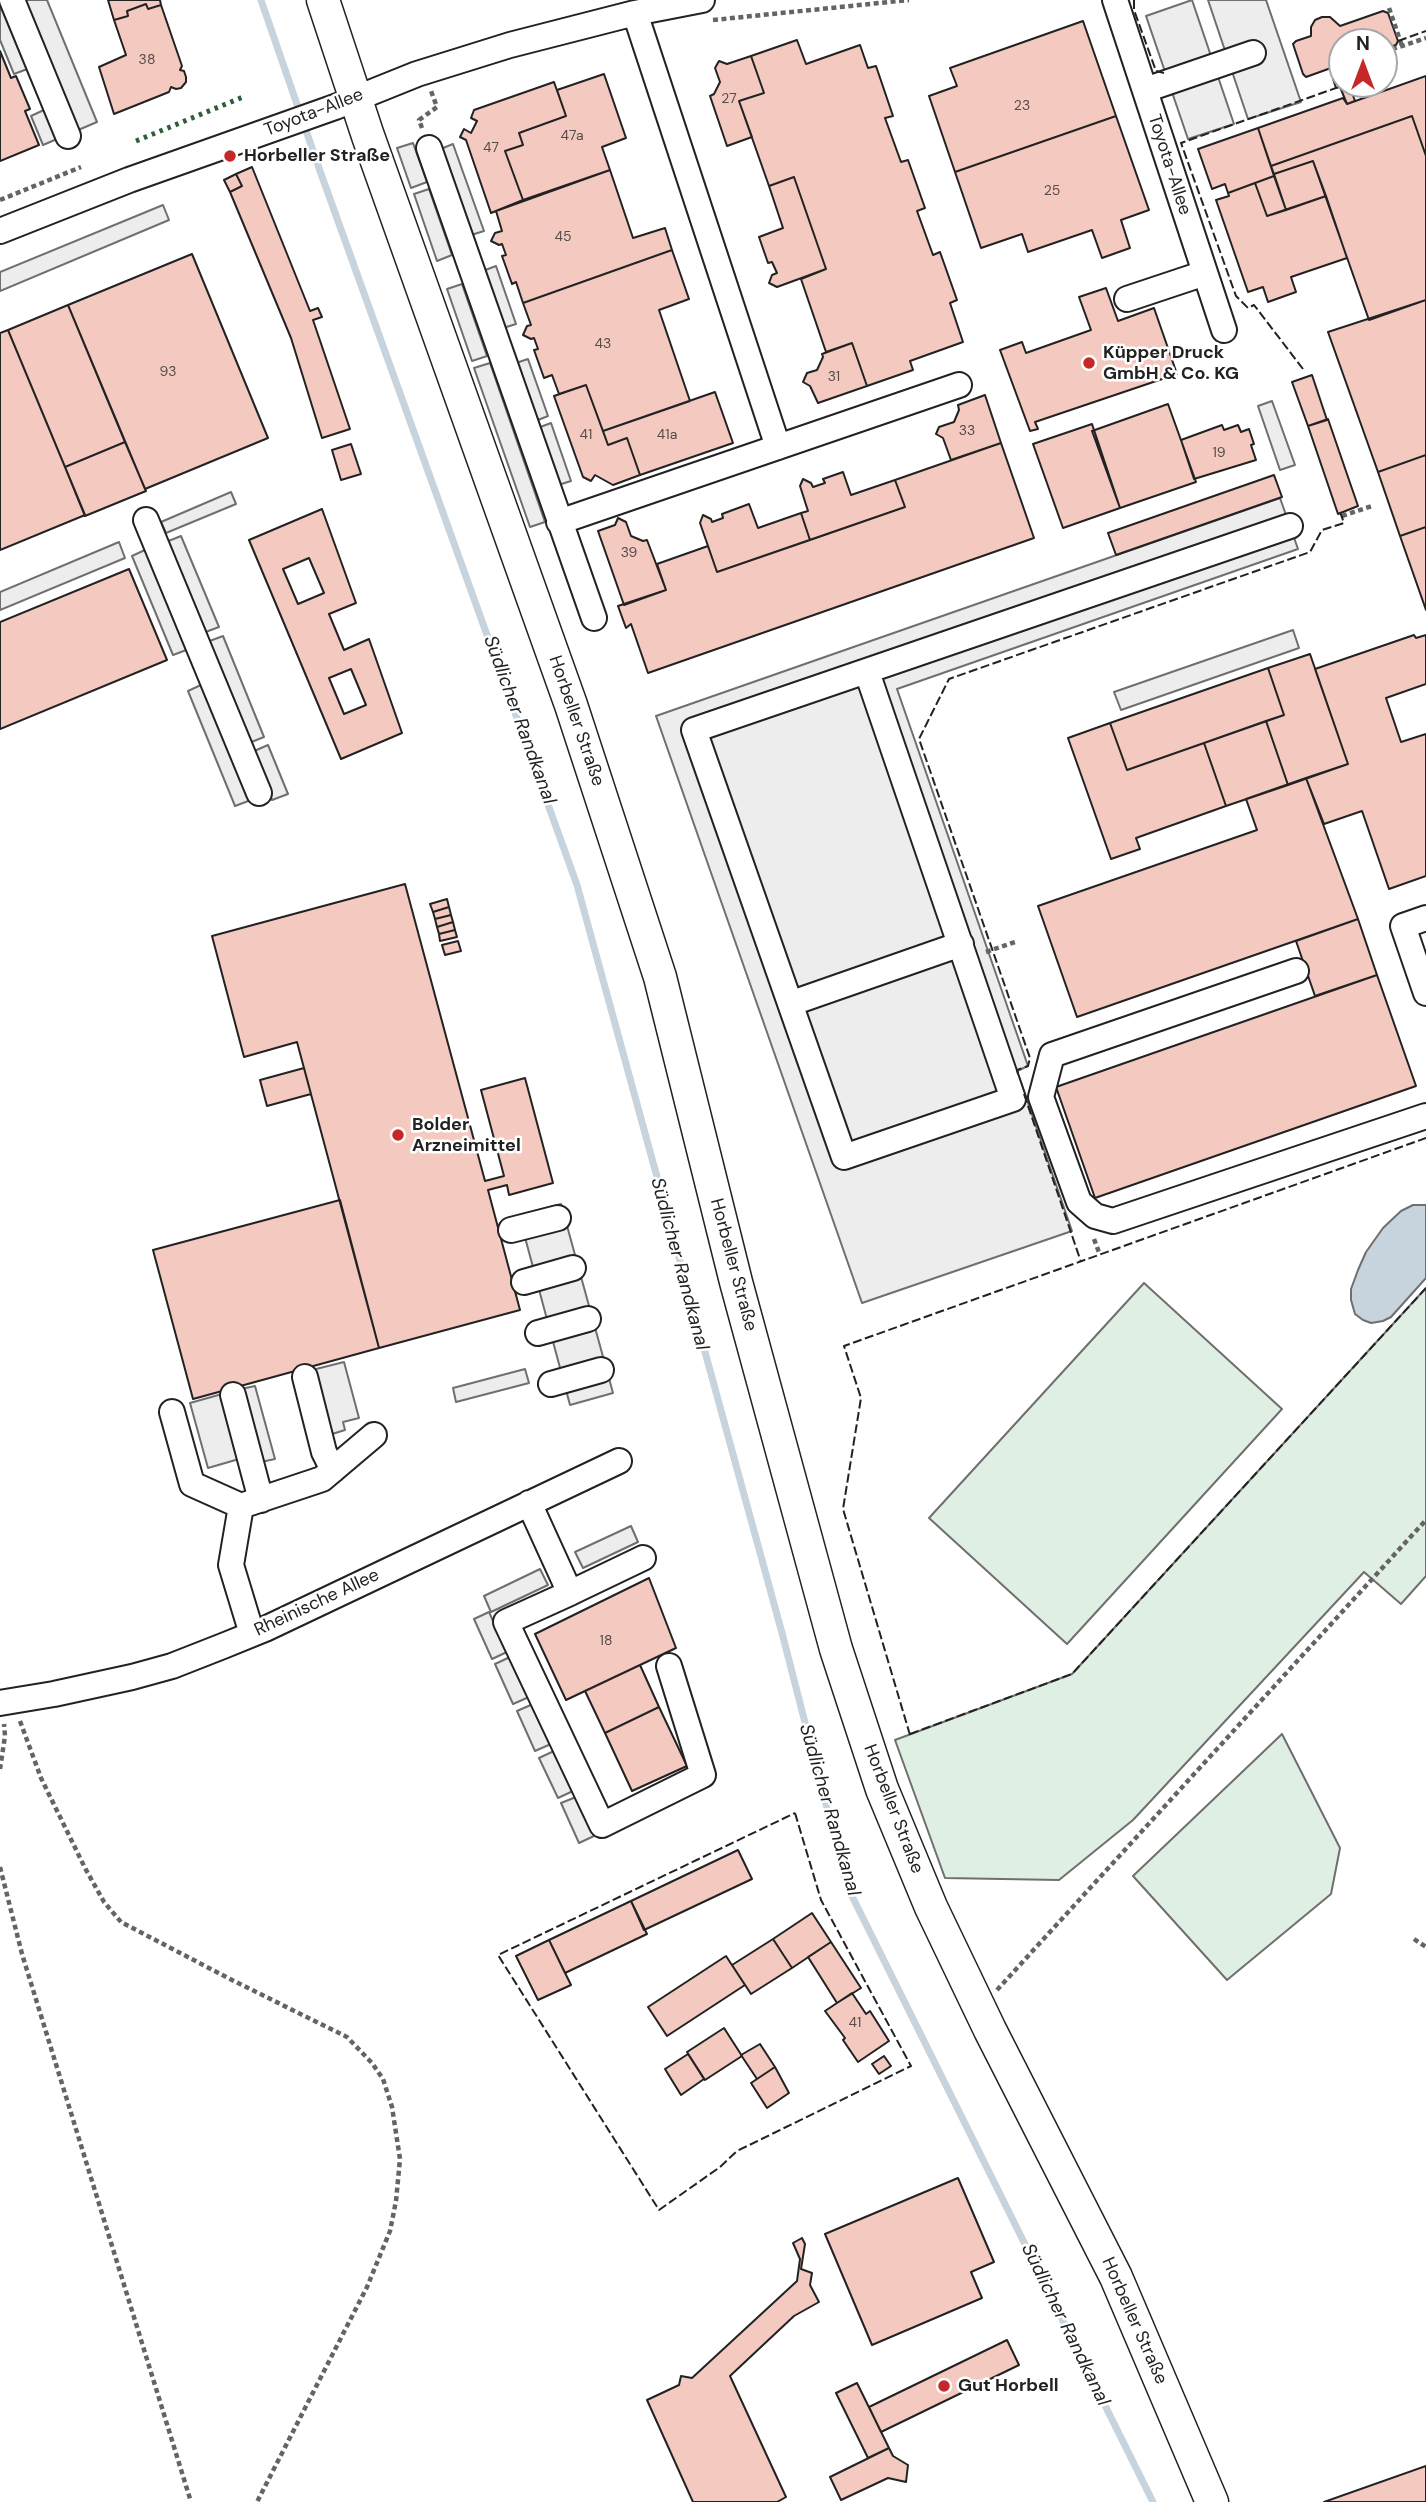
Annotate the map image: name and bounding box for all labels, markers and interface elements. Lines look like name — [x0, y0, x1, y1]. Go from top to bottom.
north arrow — [1328, 28, 1398, 98]
text: N — [1356, 31, 1370, 56]
house number: 38 — [139, 52, 155, 68]
street label: Toyota-Allee — [261, 84, 367, 142]
house number: 27 — [721, 91, 737, 107]
house number: 23 — [1014, 98, 1030, 114]
street label: Toyota-Allee — [1143, 112, 1195, 218]
house number: 47a — [560, 128, 584, 144]
house number: 47 — [483, 140, 499, 156]
place label: Horbeller Straße — [244, 145, 390, 167]
marker: Horbeller Straße — [222, 148, 238, 164]
house number: 25 — [1044, 183, 1060, 199]
house number: 45 — [554, 229, 572, 245]
house number: 43 — [595, 336, 611, 352]
place label: Küpper Druck GmbH & Co. KG — [1103, 342, 1239, 384]
marker: Küpper Druck GmbH & Co. KG — [1081, 355, 1097, 371]
house number: 93 — [160, 364, 176, 380]
house number: 31 — [828, 369, 840, 385]
house number: 33 — [959, 423, 975, 439]
house number: 41 — [580, 427, 592, 443]
house number: 41a — [657, 427, 677, 443]
house number: 19 — [1212, 445, 1226, 461]
house number: 39 — [621, 545, 637, 561]
water label: Südlicher Randkanal — [478, 633, 560, 807]
street label: Horbeller Straße — [544, 653, 608, 789]
place label: Bolder Arzneimittel — [412, 1114, 521, 1156]
marker: Bolder Arzneimittel — [390, 1127, 406, 1143]
water label: Südlicher Randkanal — [645, 1175, 713, 1353]
street label: Horbeller Straße — [705, 1196, 761, 1334]
street label: Rheinische Allee — [251, 1565, 383, 1641]
house number: 18 — [600, 1633, 612, 1649]
water label: Südlicher Randkanal — [794, 1721, 864, 1899]
street label: Horbeller Straße — [858, 1741, 928, 1877]
house number: 41 — [849, 2015, 861, 2031]
water label: Südlicher Randkanal — [1016, 2240, 1114, 2410]
street label: Horbeller Straße — [1096, 2254, 1172, 2388]
place label: Gut Horbell — [958, 2375, 1059, 2397]
marker: Gut Horbell — [936, 2378, 952, 2394]

